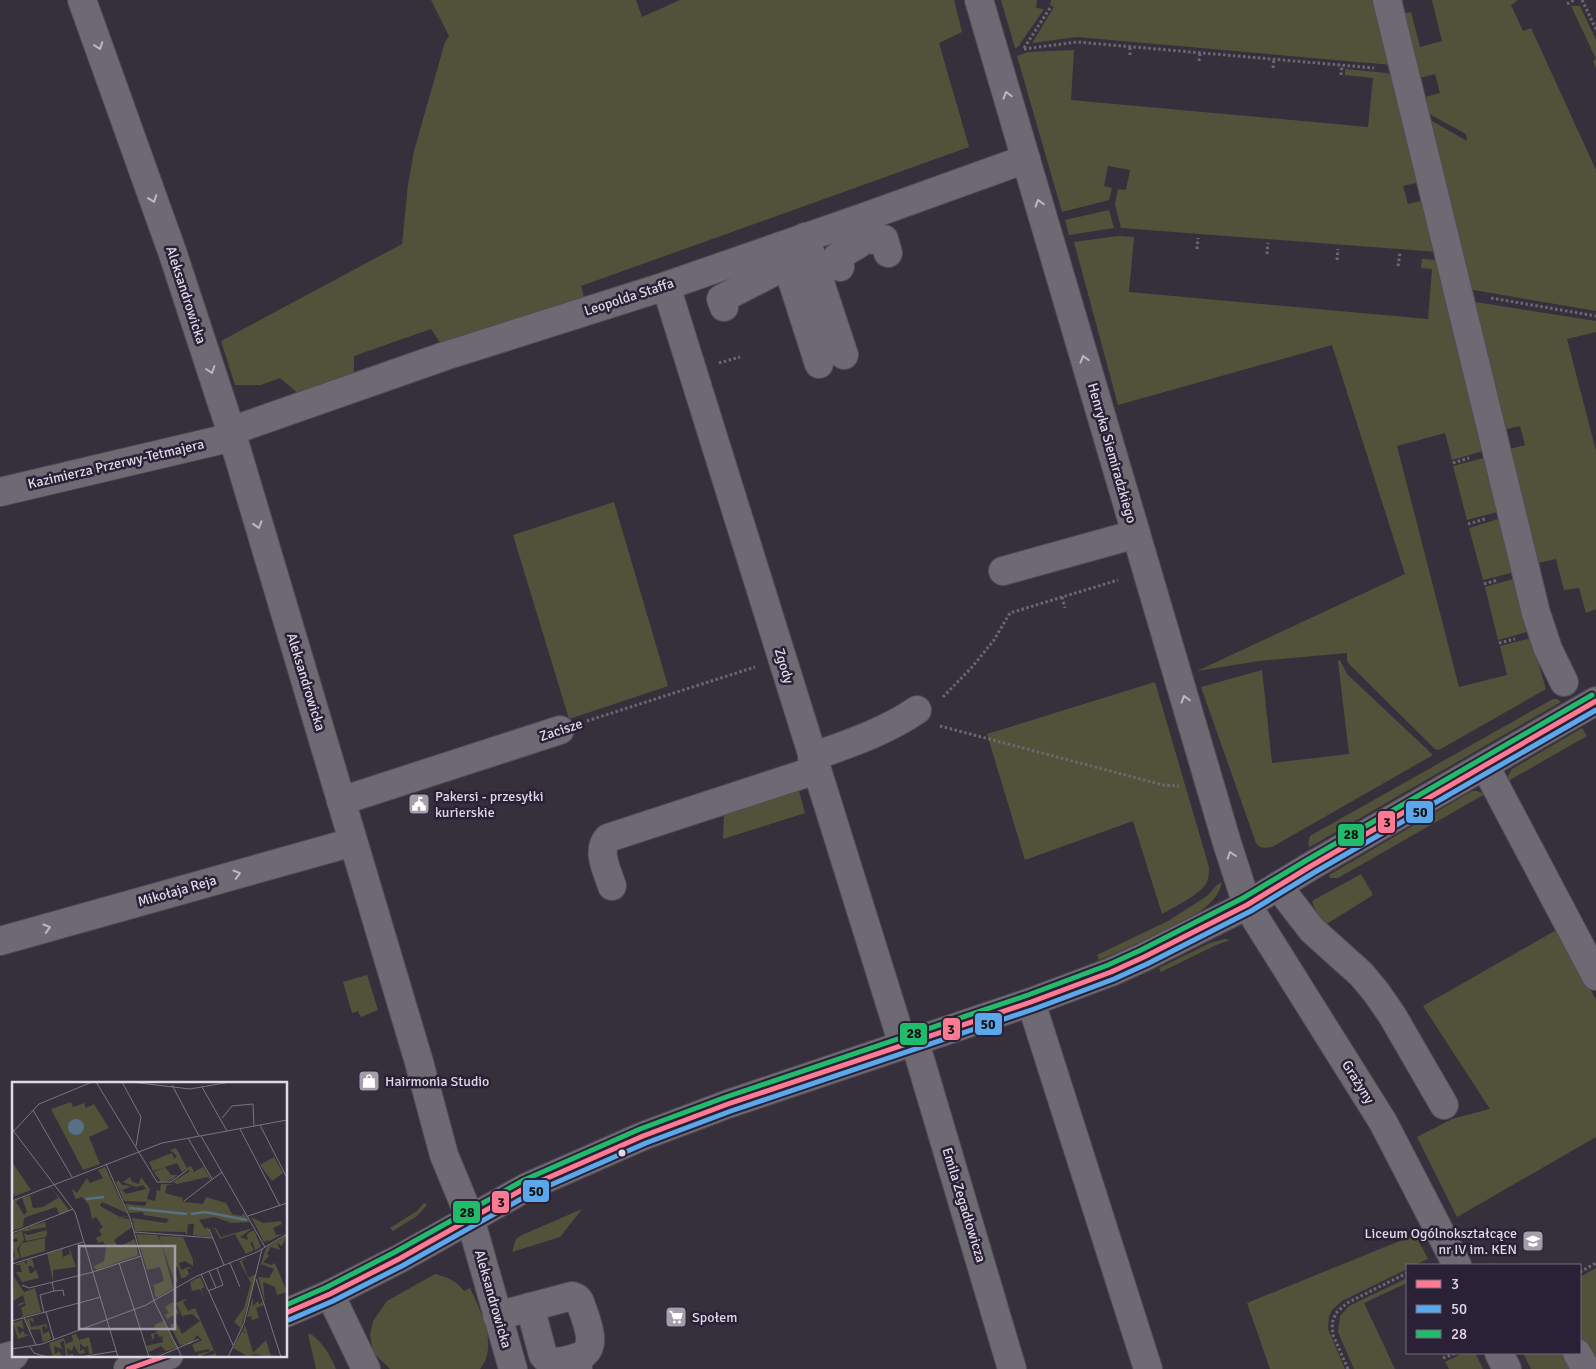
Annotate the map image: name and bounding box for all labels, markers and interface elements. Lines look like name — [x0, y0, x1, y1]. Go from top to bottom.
one-way arrow — [93, 41, 103, 50]
one-way arrow — [1002, 91, 1012, 99]
one-way arrow — [147, 194, 157, 203]
one-way arrow — [1034, 199, 1044, 207]
street label: Aleksandrowicka — [162, 244, 210, 346]
street label: Leopolda Staffa — [582, 274, 676, 320]
one-way arrow — [1080, 355, 1090, 363]
one-way arrow — [205, 365, 215, 373]
street label: Henryka Siemiradzkiego — [1084, 381, 1140, 525]
street label: Kazimierza Przerwy-Tetmajera — [26, 435, 206, 493]
one-way arrow — [253, 520, 263, 529]
street label: Aleksandrowicka — [283, 631, 329, 733]
street label: Zgody — [771, 646, 798, 686]
one-way arrow — [1180, 696, 1190, 704]
street label: Zacisze — [537, 715, 585, 745]
place label: Pakersi - przesyłki kurierskie — [435, 788, 543, 821]
public building icon: Pakersi - przesyłki kurierskie — [407, 792, 431, 816]
line badge: 50 — [1405, 800, 1434, 824]
text: 50 — [1412, 804, 1428, 821]
line badge: 3 — [1377, 810, 1396, 834]
text: 3 — [1383, 814, 1391, 831]
line badge: 28 — [1337, 823, 1365, 847]
text: 28 — [1343, 826, 1359, 843]
one-way arrow — [1227, 851, 1237, 860]
one-way arrow — [232, 870, 241, 880]
street label: Mikołaja Reja — [136, 872, 218, 910]
one-way arrow — [42, 924, 50, 934]
line badge: 50 — [974, 1012, 1003, 1036]
text: 50 — [980, 1016, 996, 1033]
line badge: 3 — [942, 1017, 961, 1041]
text: 3 — [947, 1021, 955, 1038]
line badge: 28 — [899, 1022, 928, 1046]
text: 28 — [906, 1025, 922, 1042]
street label: Grażyny — [1338, 1057, 1378, 1107]
shop icon: Hairmonia Studio — [357, 1069, 381, 1093]
place label: Hairmonia Studio — [385, 1073, 489, 1090]
inset map — [12, 1082, 288, 1356]
street label: Emila Zegadłowicza — [938, 1145, 990, 1265]
unlabelled marker — [617, 1148, 627, 1158]
line badge: 50 — [522, 1179, 550, 1203]
text: 50 — [528, 1183, 544, 1200]
line badge: 3 — [491, 1190, 510, 1214]
text: 3 — [497, 1194, 505, 1211]
line badge: 28 — [452, 1200, 481, 1224]
text: 28 — [459, 1204, 475, 1221]
place label: Liceum Ogólnokształcące nr IV im. KEN — [1365, 1225, 1517, 1258]
school or university icon: Liceum Ogólnokształcące nr IV im. KEN — [1521, 1229, 1545, 1253]
street label: Aleksandrowicka — [471, 1248, 515, 1350]
legend — [1406, 1264, 1581, 1354]
text: 3 — [1451, 1275, 1459, 1293]
text: 50 — [1451, 1300, 1467, 1318]
supermarket icon: Społem — [664, 1305, 688, 1329]
place label: Społem — [692, 1309, 737, 1326]
text: 28 — [1451, 1325, 1467, 1343]

